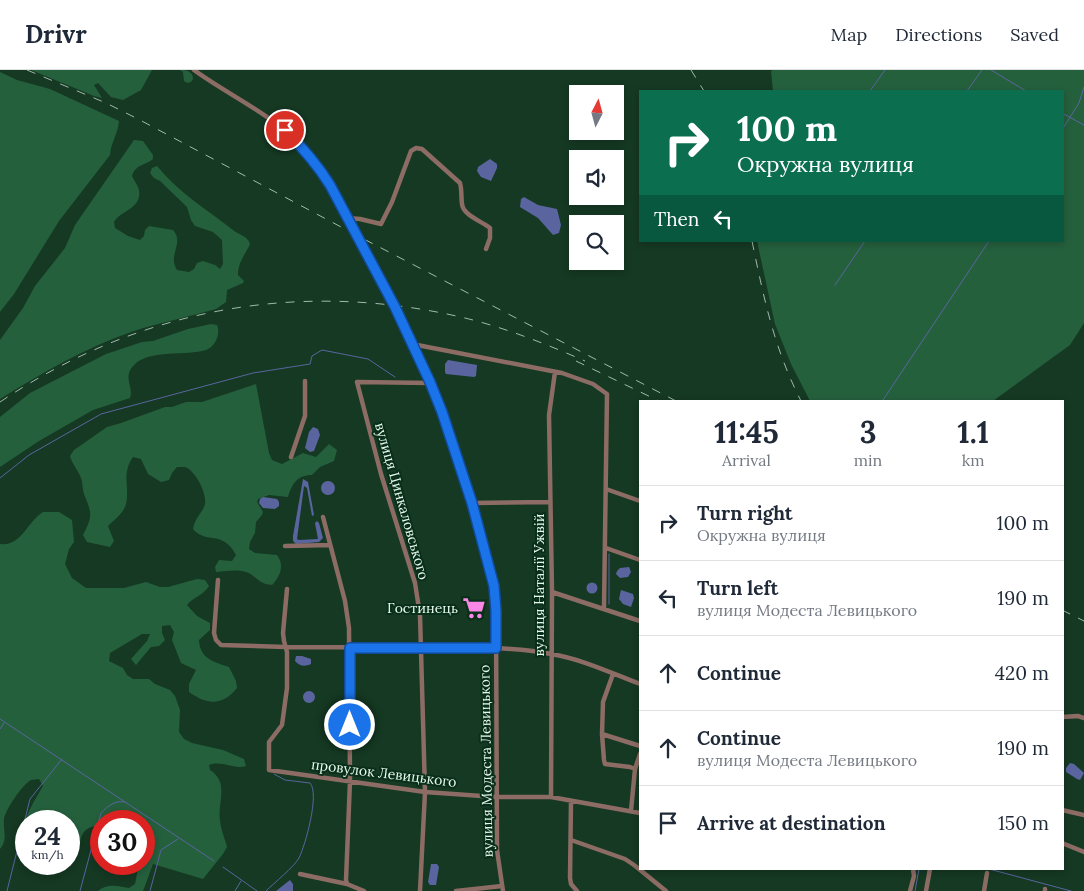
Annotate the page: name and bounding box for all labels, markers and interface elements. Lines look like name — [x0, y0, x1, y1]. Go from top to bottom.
text: Drivr — [25, 19, 87, 50]
text: Map — [831, 23, 867, 46]
text: Directions — [895, 23, 982, 46]
text: Saved — [1010, 23, 1059, 46]
north arrow — [569, 85, 624, 140]
map controls — [569, 85, 624, 270]
text: 100 m — [737, 106, 837, 151]
pin — [264, 109, 306, 151]
icon: right — [654, 110, 719, 175]
icon: arrive — [271, 116, 299, 144]
button: sound — [569, 150, 624, 205]
text: Окружна вулиця — [737, 150, 914, 178]
icon: left — [709, 205, 737, 233]
text: Then — [654, 207, 699, 231]
button: search — [569, 215, 624, 270]
text: 11:45 — [714, 413, 779, 451]
text: 3 — [860, 413, 876, 451]
text: 1.1 — [957, 413, 989, 451]
street label: вулиця Цинкаловського — [371, 420, 433, 582]
text: Arrival — [722, 450, 771, 470]
text: min — [854, 450, 882, 470]
text: km — [962, 450, 985, 470]
text: Turn right — [697, 501, 793, 525]
icon: right — [654, 509, 682, 537]
text: 100 m — [997, 511, 1049, 535]
street label: вулиця Наталії Ужвій — [530, 513, 548, 657]
text: Окружна вулиця — [697, 525, 826, 545]
text: Turn left — [697, 576, 778, 600]
icon: left — [654, 584, 682, 612]
text: 190 m — [997, 586, 1049, 610]
supermarket icon: Гостинець — [461, 595, 487, 621]
place label: Гостинець — [387, 599, 458, 617]
text: вулиця Модеста Левицького — [697, 600, 917, 620]
icon: ahead — [654, 659, 682, 687]
text: Continue — [697, 661, 781, 685]
text: 420 m — [995, 661, 1049, 685]
street label: вулиця Модеста Левицького — [475, 665, 497, 857]
position arrow — [323, 698, 375, 750]
text: Continue — [697, 726, 781, 750]
icon: ahead — [654, 734, 682, 762]
text: 190 m — [997, 736, 1049, 760]
text: вулиця Модеста Левицького — [697, 750, 917, 770]
street label: провулок Левицького — [310, 755, 458, 791]
icon: arrive — [654, 809, 682, 837]
speed limit sign: 30 — [90, 810, 155, 875]
text: Arrive at destination — [697, 811, 886, 835]
text: 150 m — [998, 811, 1049, 835]
text: 24 — [34, 820, 61, 852]
text: km/h — [31, 847, 64, 862]

